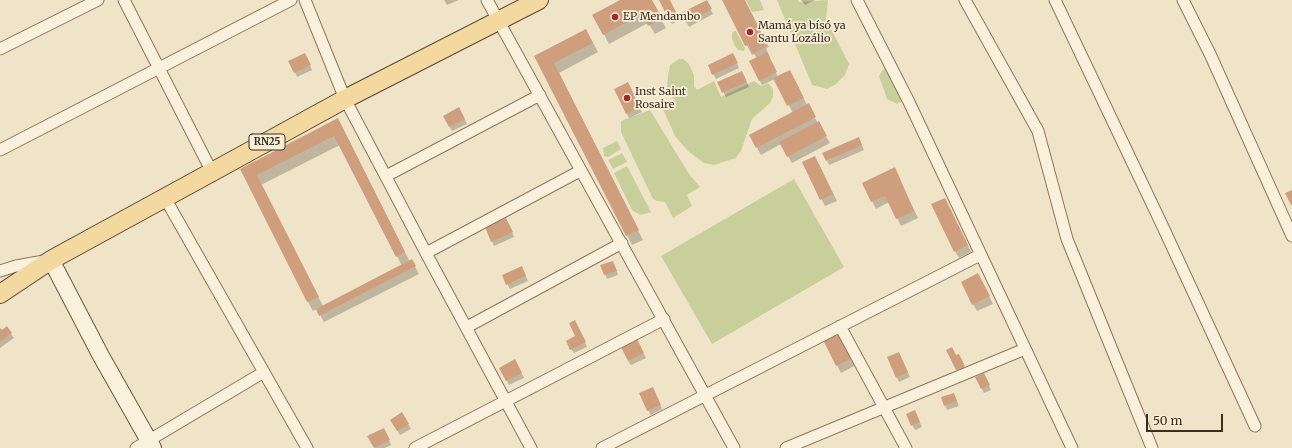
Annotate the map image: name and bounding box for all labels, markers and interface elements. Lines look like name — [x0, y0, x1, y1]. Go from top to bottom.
place label: EP Mendambo — [623, 10, 700, 24]
marker: EP Mendambo — [610, 12, 620, 22]
place label: Mamá ya bísó ya Santu Lozálio — [758, 19, 846, 45]
marker: Mamá ya bísó ya Santu Lozálio — [745, 27, 755, 37]
place label: Inst Saint Rosaire — [635, 85, 686, 111]
marker: Inst Saint Rosaire — [622, 93, 632, 103]
road number: RN25 — [249, 134, 285, 150]
scale bar — [1148, 406, 1225, 432]
text: 50 m — [1153, 413, 1182, 428]

